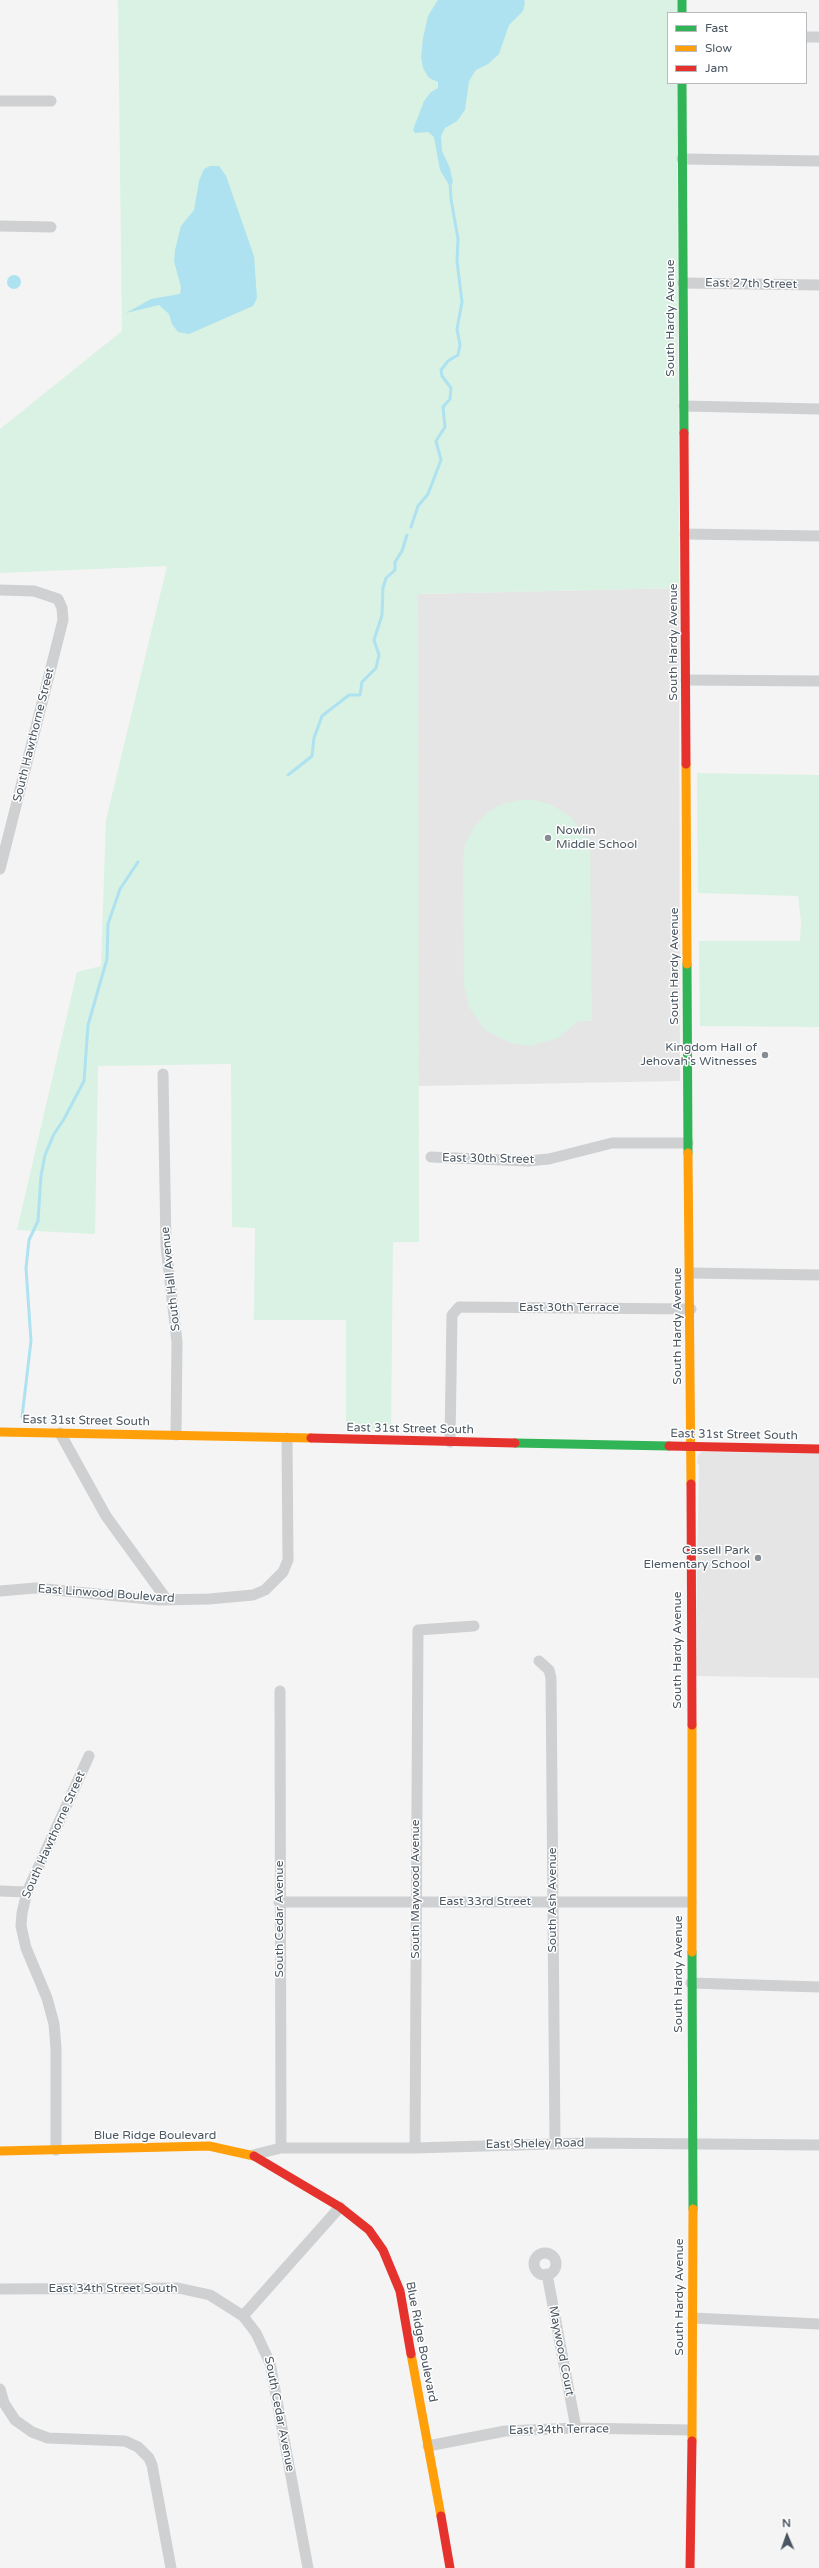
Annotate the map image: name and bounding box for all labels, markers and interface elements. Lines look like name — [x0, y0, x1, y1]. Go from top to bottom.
legend — [667, 12, 807, 84]
text: Fast — [705, 21, 728, 35]
text: Slow — [705, 41, 732, 55]
text: Jam — [705, 61, 728, 75]
street label: South Hardy Avenue — [664, 259, 678, 377]
street label: East 27th Street — [705, 276, 797, 292]
street label: South Hardy Avenue — [667, 583, 681, 701]
street label: South Hawthorne Street — [10, 666, 58, 804]
place label: Nowlin Middle School — [556, 824, 637, 852]
marker: Nowlin Middle School — [543, 833, 553, 843]
street label: South Hardy Avenue — [668, 907, 682, 1025]
place label: Kingdom Hall of Jehovah's Witnesses — [640, 1041, 757, 1069]
marker: Kingdom Hall of Jehovah's Witnesses — [760, 1050, 770, 1060]
street label: East 30th Street — [442, 1151, 534, 1167]
street label: South Hall Avenue — [158, 1226, 184, 1332]
street label: South Hardy Avenue — [671, 1267, 685, 1385]
street label: East 30th Terrace — [519, 1301, 619, 1315]
street label: East 31st Street South — [22, 1413, 150, 1429]
street label: East 31st Street South — [346, 1421, 474, 1437]
street label: East 31st Street South — [670, 1427, 798, 1443]
place label: Cassell Park Elementary School — [643, 1544, 750, 1572]
marker: Cassell Park Elementary School — [753, 1553, 763, 1563]
street label: East Linwood Boulevard — [37, 1582, 175, 1606]
street label: South Hardy Avenue — [671, 1591, 685, 1709]
street label: South Hawthorne Street — [19, 1769, 89, 1901]
street label: South Maywood Avenue — [409, 1819, 423, 1959]
street label: South Ash Avenue — [546, 1847, 560, 1953]
street label: South Cedar Avenue — [273, 1861, 287, 1977]
street label: East 33rd Street — [439, 1895, 531, 1909]
street label: South Hardy Avenue — [672, 1915, 686, 2033]
street label: Blue Ridge Boulevard — [94, 2129, 216, 2143]
street label: East Sheley Road — [486, 2136, 584, 2152]
street label: South Hardy Avenue — [673, 2238, 687, 2356]
street label: Blue Ridge Boulevard — [402, 2280, 440, 2404]
street label: East 34th Street South — [48, 2282, 178, 2296]
street label: Maywood Court — [545, 2305, 577, 2397]
street label: South Cedar Avenue — [261, 2355, 297, 2473]
street label: East 34th Terrace — [509, 2422, 609, 2438]
north arrow — [767, 2516, 807, 2556]
text: N — [782, 2517, 791, 2530]

